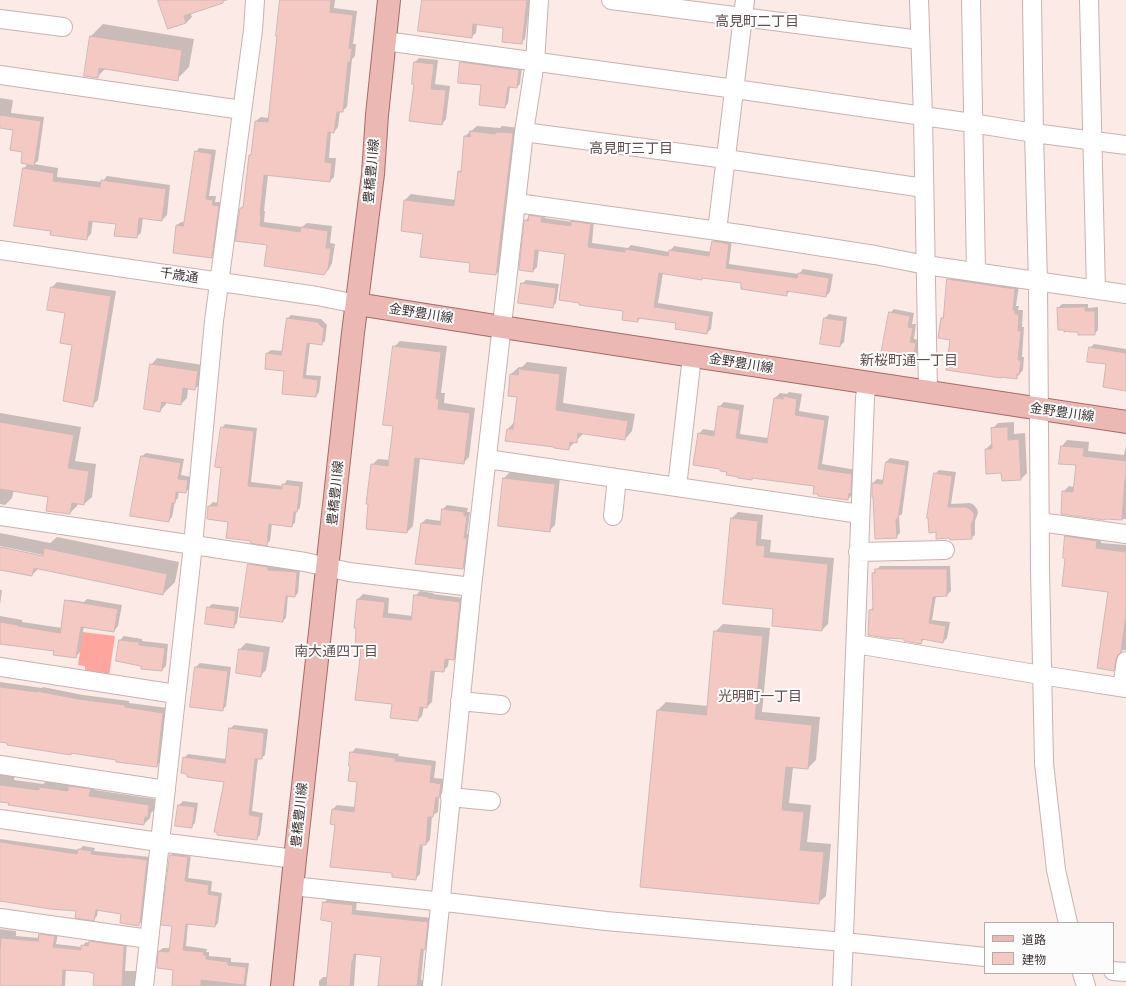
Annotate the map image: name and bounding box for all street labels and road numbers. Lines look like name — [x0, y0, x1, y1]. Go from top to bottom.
street label: 豊橋豊川線 — [361, 138, 383, 204]
street label: 千歳通 — [159, 265, 199, 287]
street label: 金野豊川線 — [388, 301, 454, 327]
street label: 金野豊川線 — [708, 351, 774, 377]
street label: 金野豊川線 — [1029, 401, 1095, 425]
street label: 豊橋豊川線 — [325, 460, 347, 526]
street label: 豊橋豊川線 — [289, 782, 311, 848]

